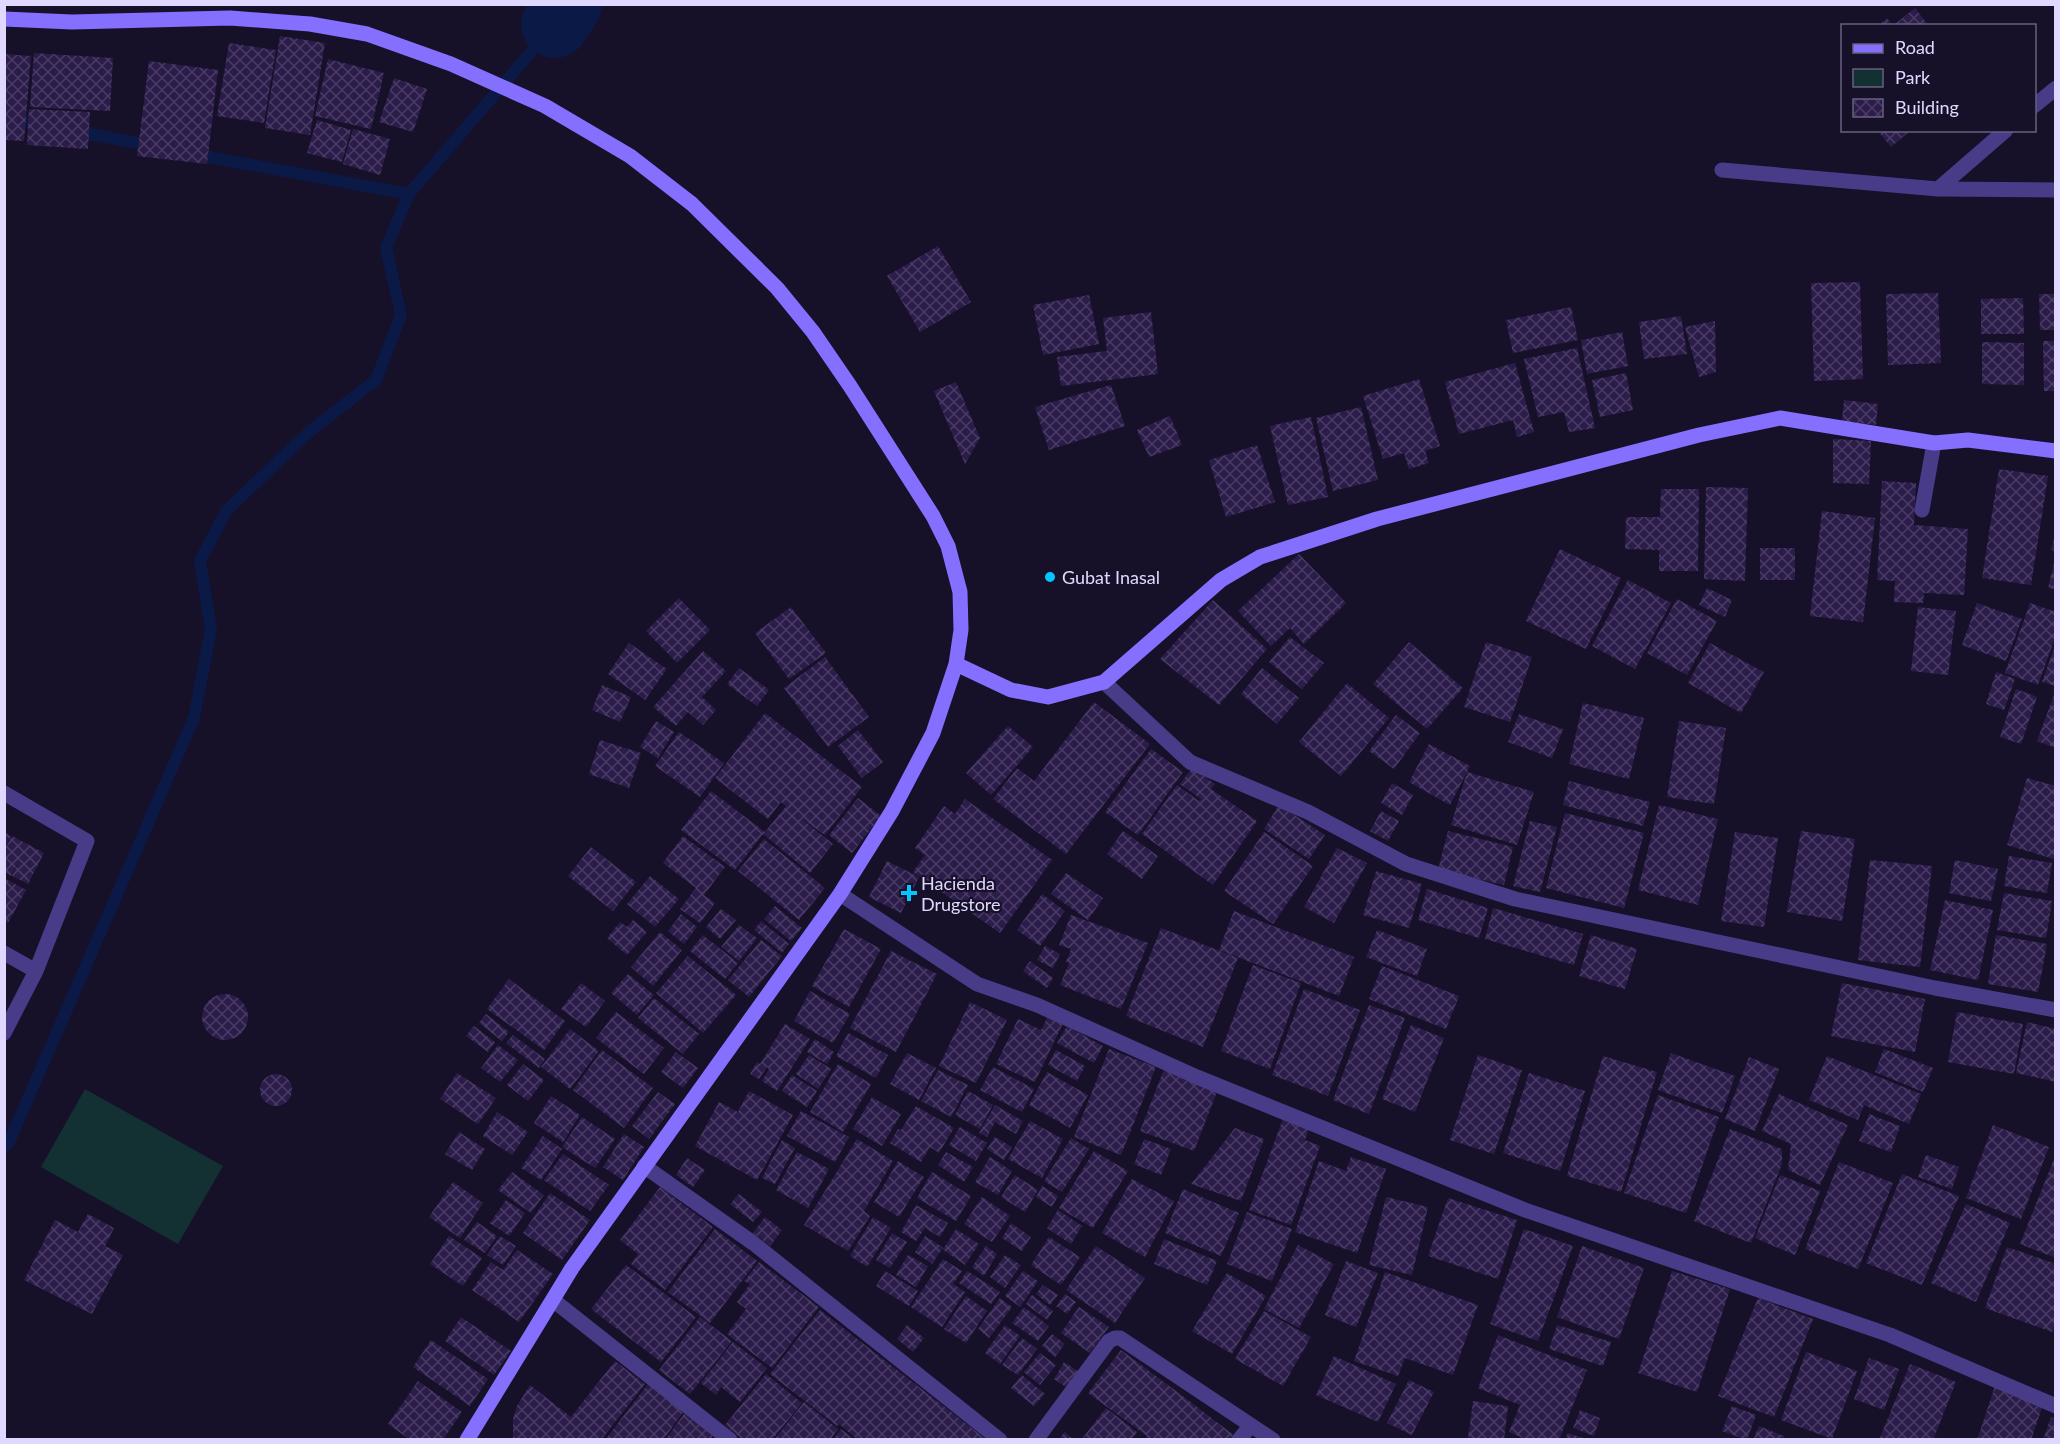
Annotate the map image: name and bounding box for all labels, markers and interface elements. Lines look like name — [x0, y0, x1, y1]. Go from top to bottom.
legend — [1841, 24, 2036, 132]
text: Road — [1895, 36, 1935, 58]
text: Park — [1895, 66, 1931, 88]
text: Building — [1895, 96, 1959, 118]
place label: Gubat Inasal — [1062, 566, 1160, 588]
marker: Gubat Inasal — [1043, 570, 1057, 584]
place label: Hacienda Drugstore — [921, 872, 1001, 915]
marker: Hacienda Drugstore — [902, 886, 916, 900]

